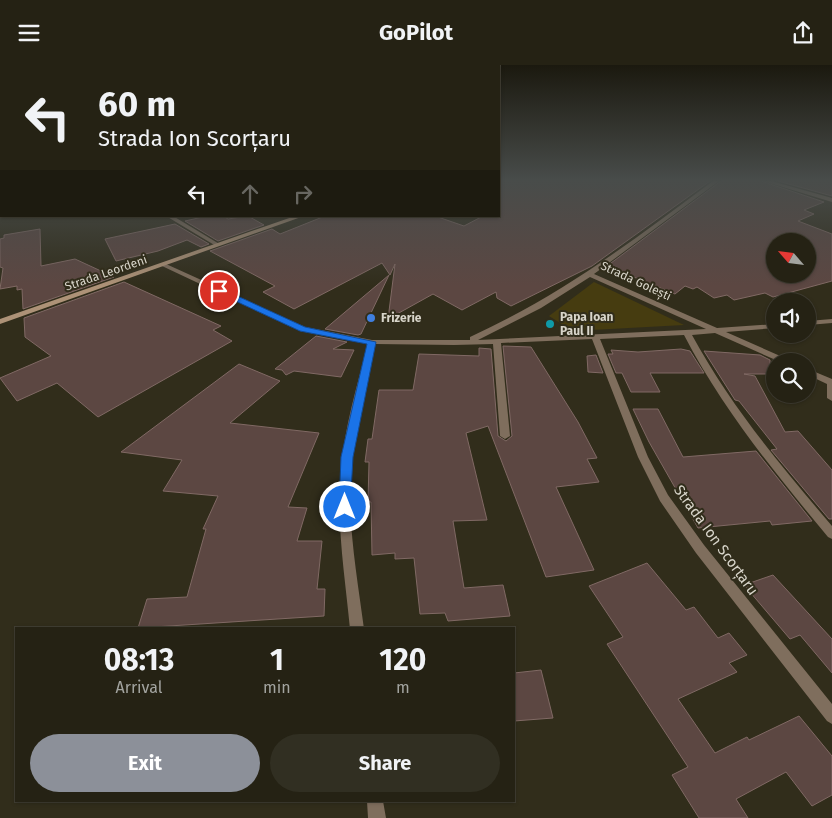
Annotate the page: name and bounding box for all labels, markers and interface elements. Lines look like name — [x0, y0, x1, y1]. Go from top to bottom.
icon: menu — [15, 19, 43, 47]
text: GoPilot — [379, 19, 453, 46]
icon: share — [789, 19, 817, 47]
text: 60 m — [98, 83, 176, 125]
icon: left — [15, 85, 80, 150]
text: Strada Ion Scorțaru — [98, 125, 291, 152]
icon: left — [183, 180, 211, 208]
icon: ahead — [236, 180, 264, 208]
icon: right — [289, 180, 317, 208]
north arrow — [766, 233, 816, 283]
map controls — [766, 233, 816, 403]
street label: Strada Leordeni — [63, 252, 149, 294]
street label: Strada Golești — [598, 259, 674, 304]
pin — [198, 270, 240, 312]
icon: arrive — [205, 277, 233, 305]
button: sound — [766, 293, 816, 343]
place label: Papa Ioan Paul II — [560, 310, 614, 338]
place label: Frizerie — [381, 311, 422, 325]
marker: Frizerie — [365, 312, 377, 324]
marker: Papa Ioan Paul II — [544, 318, 556, 330]
button: search — [766, 353, 816, 403]
position arrow — [318, 480, 370, 532]
street label: Strada Ion Scorțaru — [669, 481, 762, 599]
text: 08:13 — [104, 642, 174, 678]
text: 1 — [270, 642, 284, 678]
text: 120 — [379, 642, 426, 678]
text: Arrival — [116, 678, 162, 697]
text: min — [263, 678, 291, 697]
text: m — [396, 678, 410, 697]
button: Exit — [30, 734, 260, 792]
button: Share — [270, 734, 500, 792]

